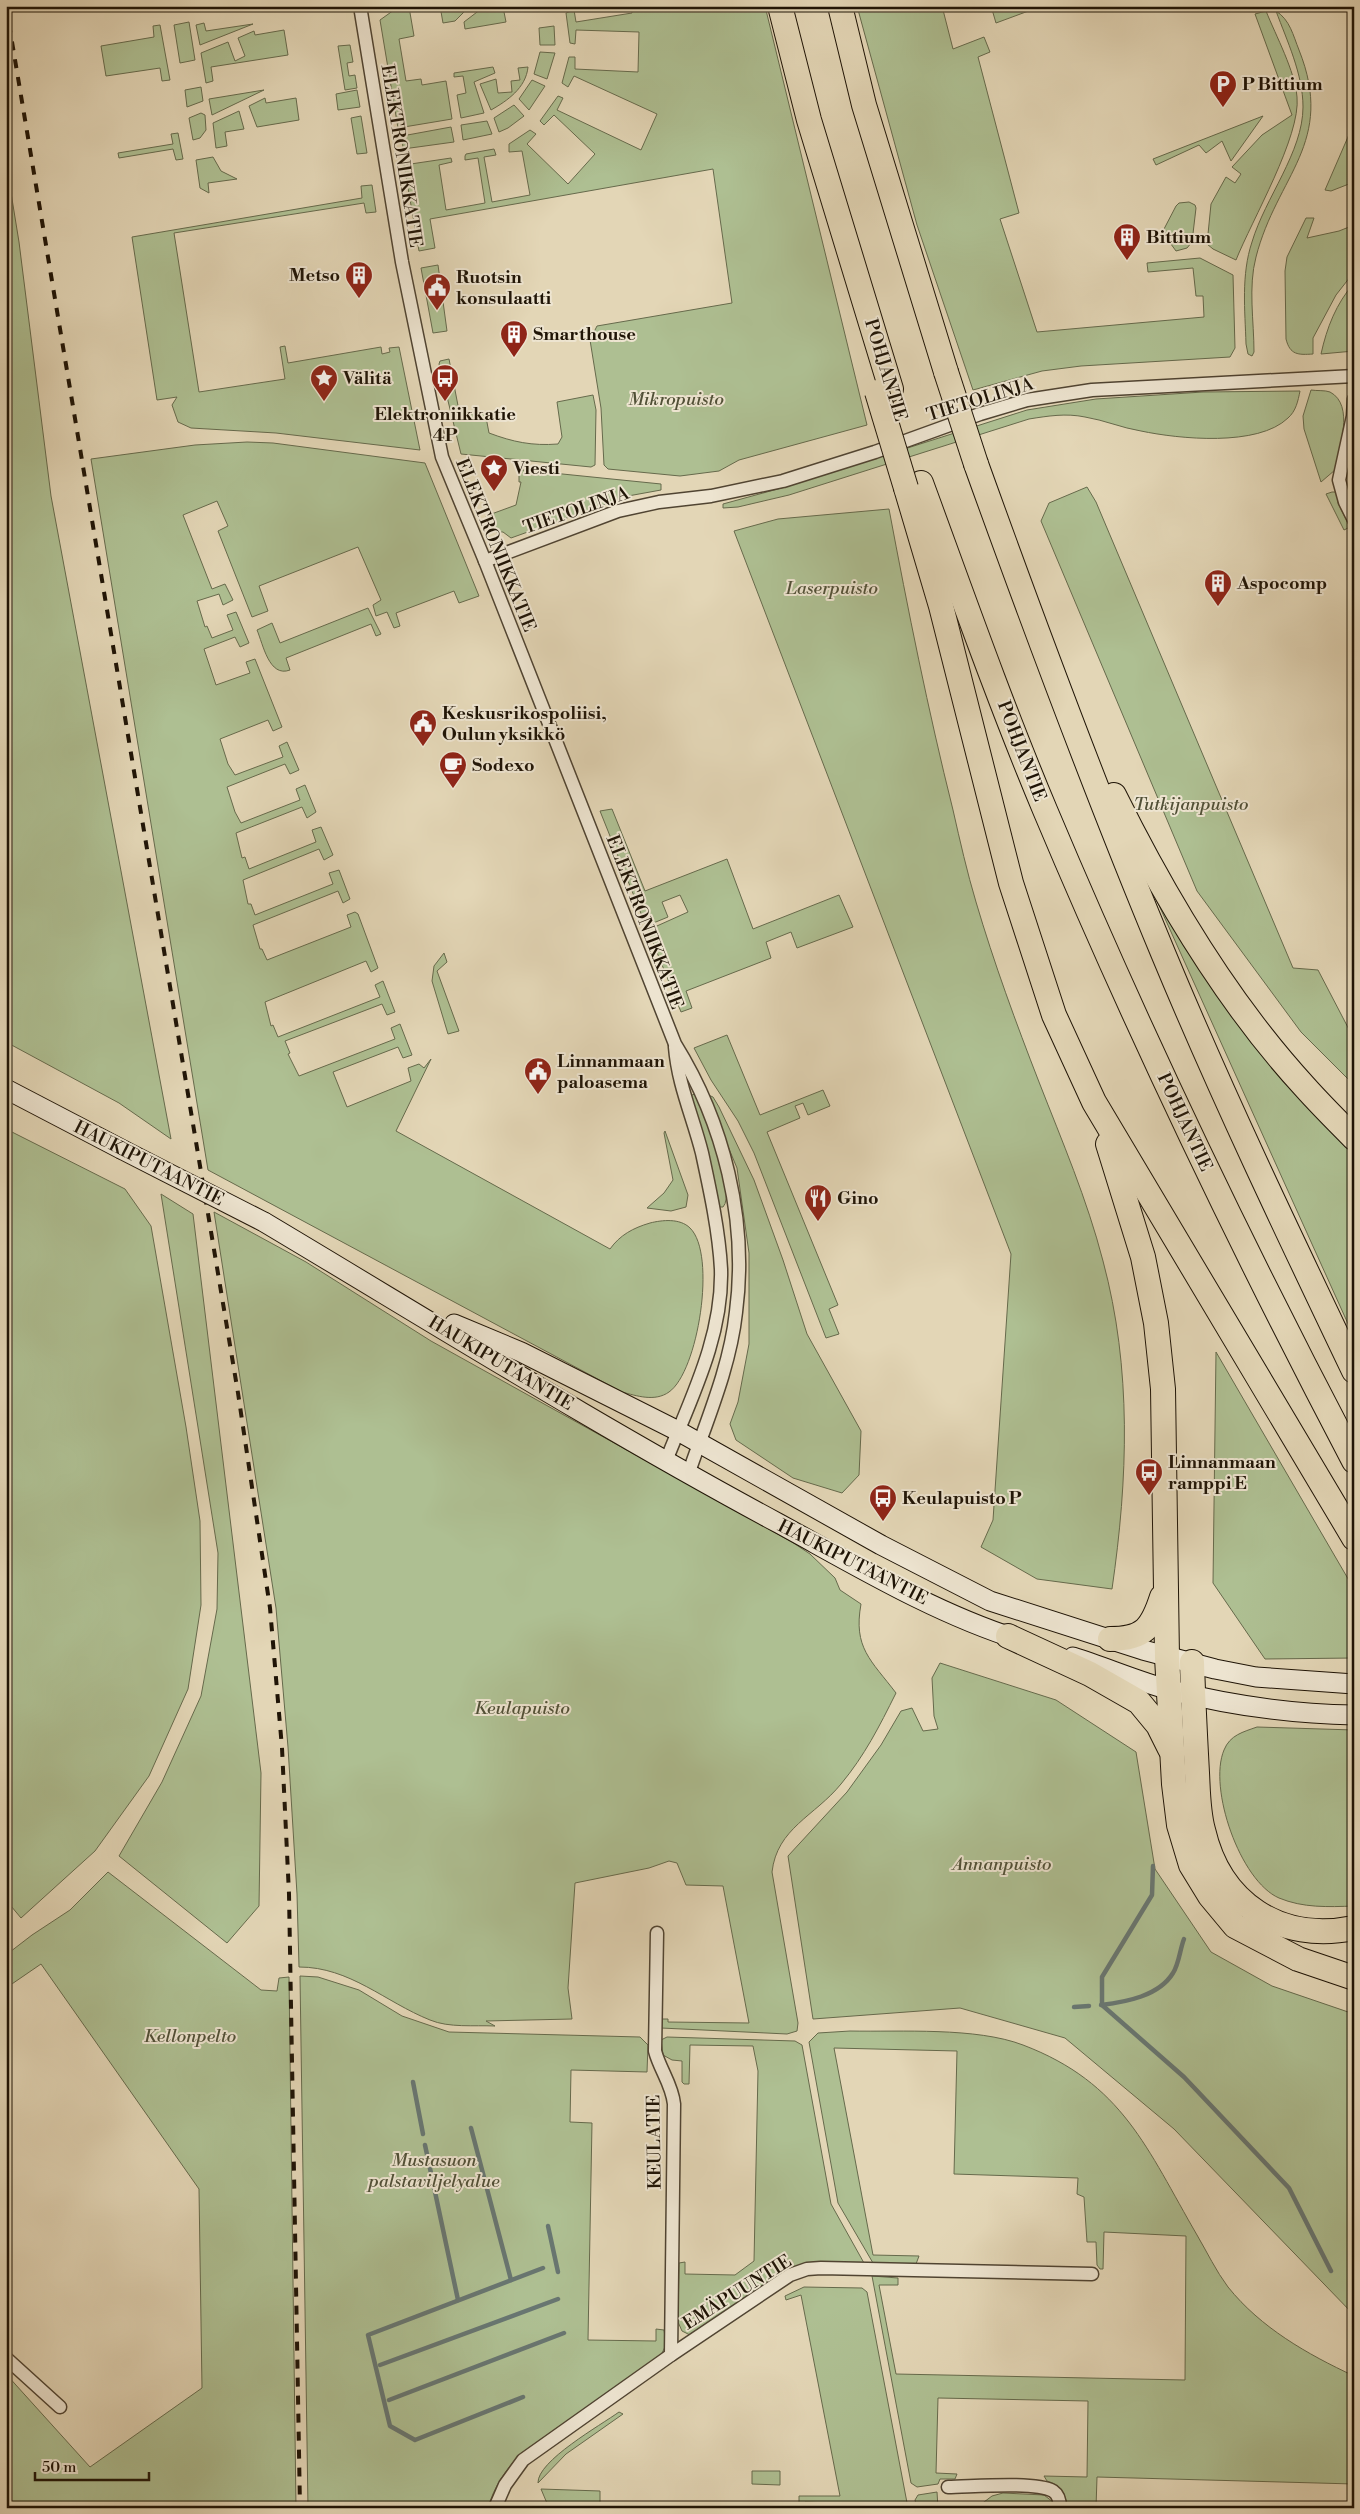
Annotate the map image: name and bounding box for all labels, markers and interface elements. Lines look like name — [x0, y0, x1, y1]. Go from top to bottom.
street label: ELEKTRONIIKKATIE — [376, 63, 427, 249]
parking icon: P Bittium — [1208, 69, 1238, 108]
place label: P Bittium — [1242, 73, 1323, 96]
building icon: Bittium — [1112, 222, 1142, 261]
place label: Bittium — [1146, 226, 1212, 249]
building icon: Metso — [344, 260, 374, 299]
place label: Metso — [289, 264, 340, 287]
place label: Ruotsin konsulaatti — [456, 266, 551, 310]
public building icon: Ruotsin konsulaatti — [422, 272, 452, 311]
street label: POHJANTIE — [859, 316, 912, 424]
building icon: Smarthouse — [499, 319, 529, 358]
place label: Smarthouse — [533, 323, 636, 346]
place icon: Välitä — [309, 363, 339, 402]
bus stop icon: Elektroniikkatie 4P — [430, 363, 460, 402]
place label: Välitä — [342, 367, 392, 390]
street label: TIETOLINJA — [924, 372, 1037, 427]
park label: Mikropuisto — [628, 388, 724, 411]
place label: Elektroniikkatie 4P — [374, 403, 516, 447]
place icon: Viesti — [479, 453, 509, 492]
street label: ELEKTRONIIKKATIE — [450, 455, 541, 635]
place label: Viesti — [512, 457, 560, 480]
street label: TIETOLINJA — [520, 481, 633, 539]
building icon: Aspocomp — [1203, 568, 1233, 607]
place label: Aspocomp — [1236, 572, 1327, 595]
park label: Laserpuisto — [785, 577, 878, 600]
street label: POHJANTIE — [992, 698, 1051, 805]
place label: Keskusrikospoliisi, Oulun yksikkö — [442, 702, 607, 746]
public building icon: Keskusrikospoliisi, Oulun yksikkö — [408, 708, 438, 747]
cafe icon: Sodexo — [438, 750, 468, 789]
place label: Sodexo — [472, 754, 535, 777]
park label: Tutkijanpuisto — [1133, 793, 1249, 816]
street label: ELEKTRONIIKKATIE — [601, 832, 688, 1013]
place label: Linnanmaan paloasema — [557, 1050, 665, 1094]
public building icon: Linnanmaan paloasema — [523, 1056, 553, 1095]
street label: POHJANTIE — [1152, 1069, 1217, 1175]
street label: HAUKIPUTAANTIE — [70, 1116, 228, 1211]
restaurant icon: Gino — [803, 1183, 833, 1222]
place label: Gino — [837, 1187, 879, 1210]
street label: HAUKIPUTAANTIE — [424, 1311, 578, 1416]
place label: Linnanmaan ramppi E — [1168, 1451, 1276, 1495]
bus stop icon: Linnanmaan ramppi E — [1134, 1457, 1164, 1496]
bus stop icon: Keulapuisto P — [868, 1483, 898, 1522]
place label: Keulapuisto P — [902, 1487, 1022, 1510]
street label: HAUKIPUTAANTIE — [774, 1515, 932, 1610]
park label: Keulapuisto — [474, 1697, 570, 1720]
park label: Annanpuisto — [951, 1853, 1052, 1876]
park label: Kellonpelto — [144, 2025, 236, 2048]
street label: KEULATIE — [642, 2094, 667, 2190]
park label: Mustasuon palstaviljelyalue — [365, 2149, 500, 2193]
street label: EMÄPUUNTIE — [678, 2250, 796, 2335]
scale bar — [35, 2449, 149, 2481]
text: 50 m — [42, 2458, 76, 2477]

